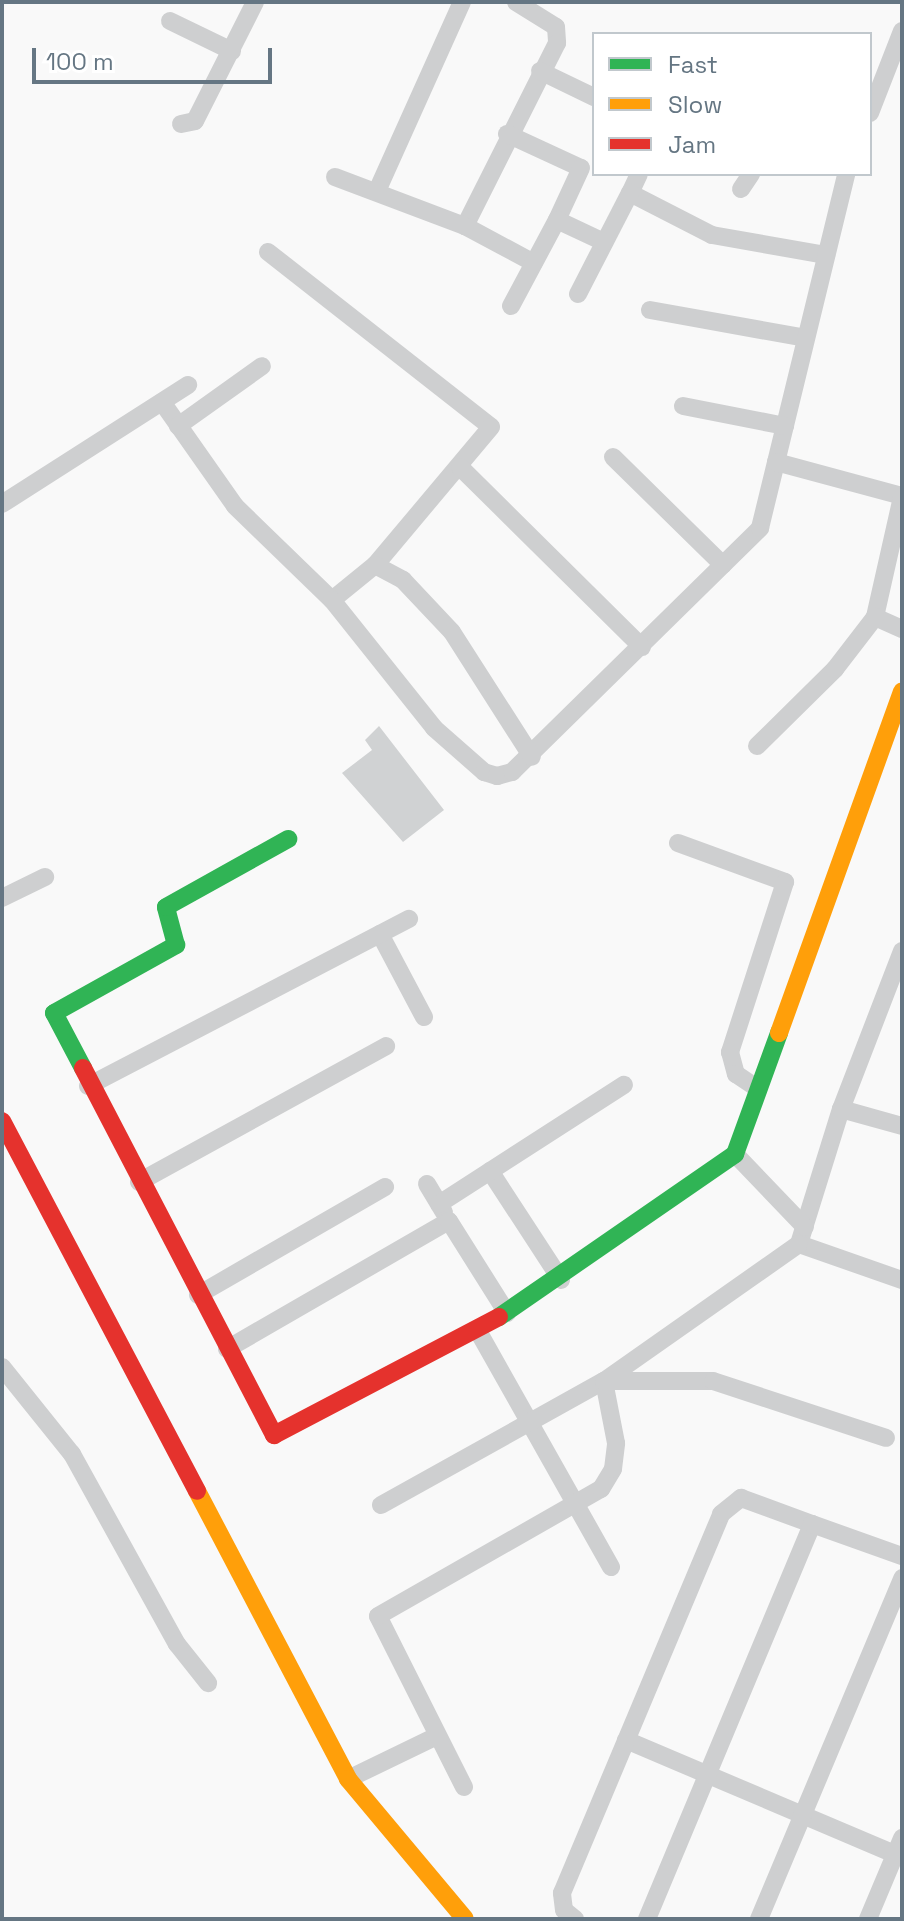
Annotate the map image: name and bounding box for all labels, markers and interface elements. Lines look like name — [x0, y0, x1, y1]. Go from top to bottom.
scale bar — [36, 32, 276, 82]
legend — [592, 32, 872, 176]
text: 100 m — [46, 46, 114, 77]
text: Fast — [668, 49, 718, 80]
text: Slow — [668, 89, 722, 120]
text: Jam — [668, 129, 716, 160]

